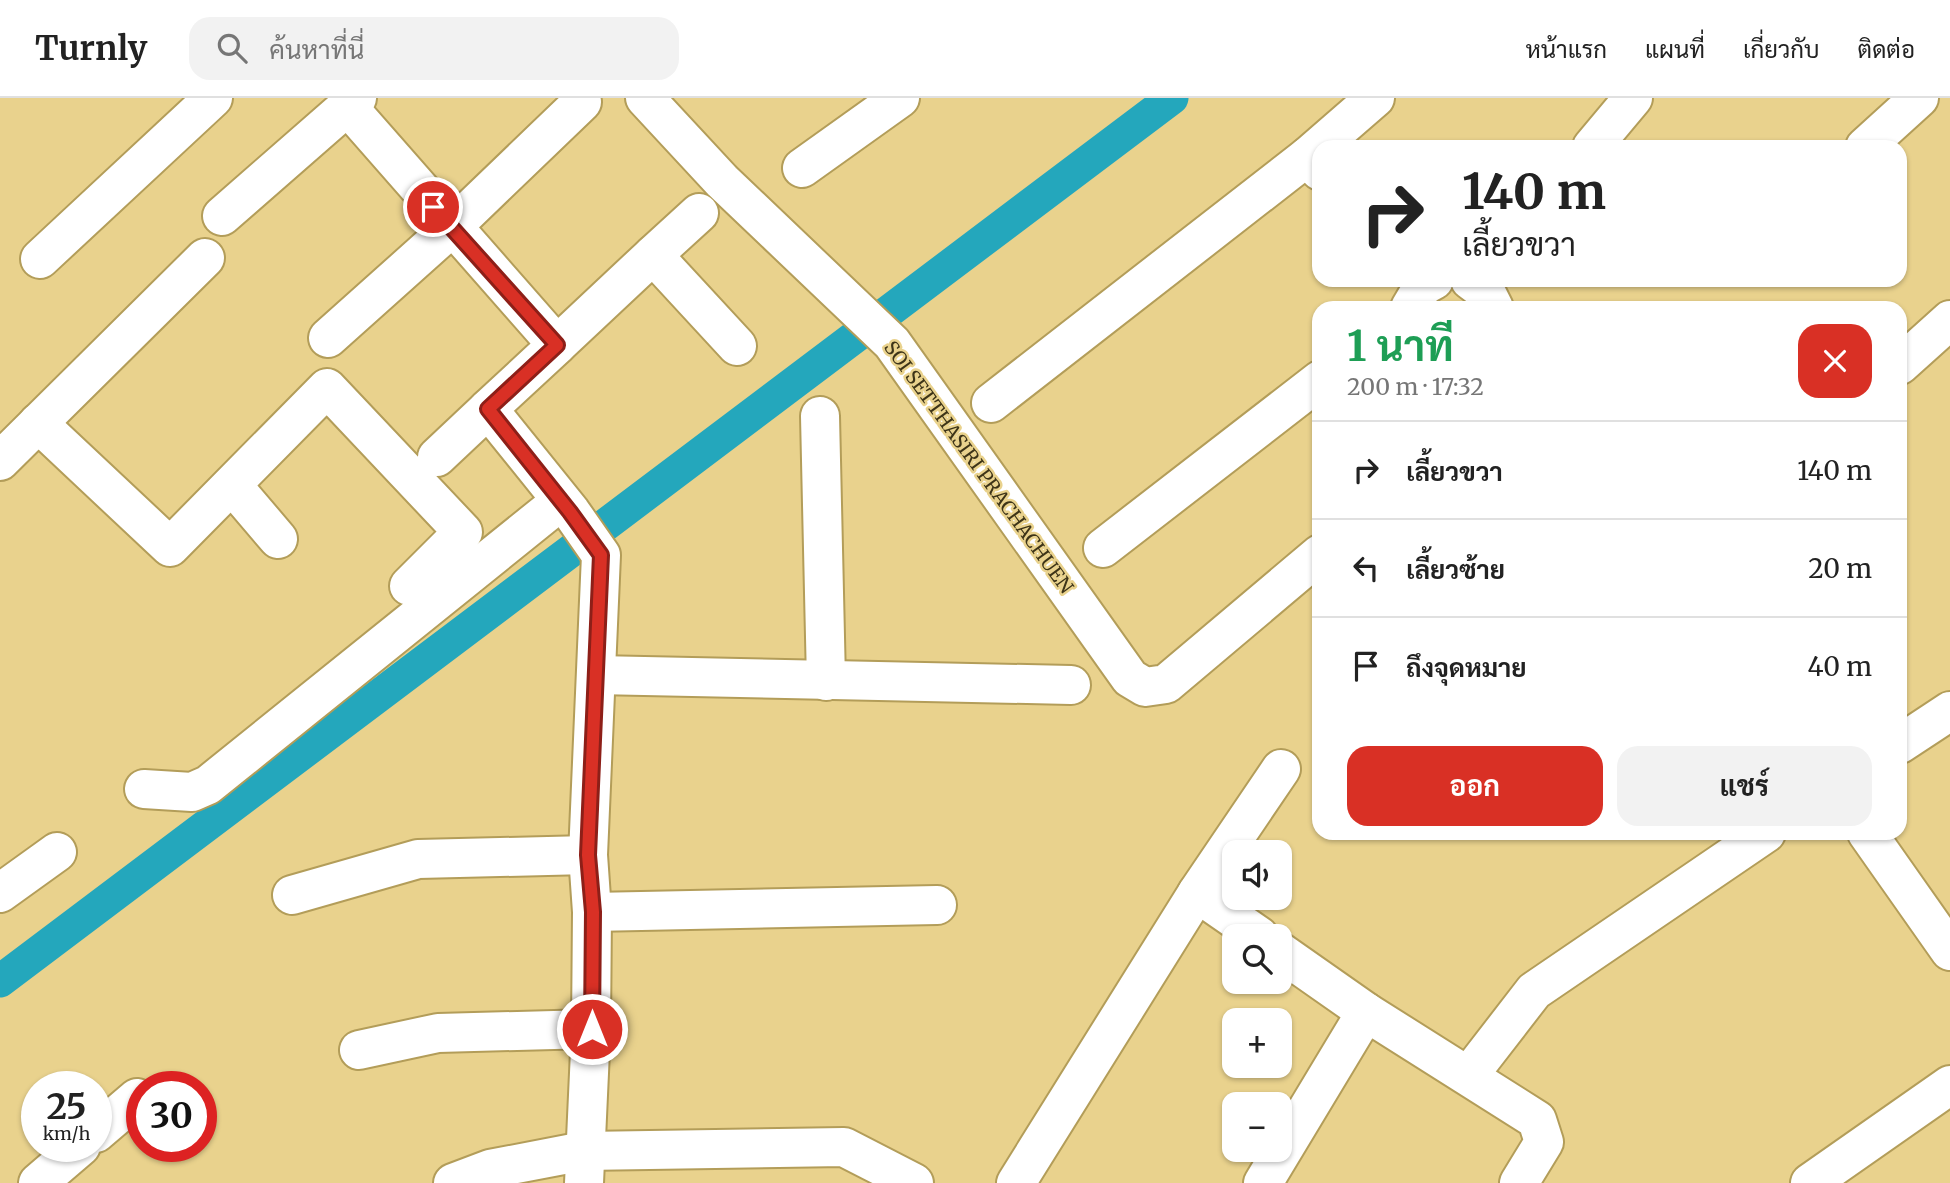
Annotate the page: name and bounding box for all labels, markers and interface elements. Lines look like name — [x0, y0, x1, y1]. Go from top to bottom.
search box — [189, 17, 679, 80]
text: Turnly — [35, 28, 147, 69]
icon: search — [213, 29, 251, 67]
text: ค้นหาที่นี่ — [269, 33, 364, 66]
text: หน้าแรก — [1526, 34, 1607, 65]
text: แผนที่ — [1645, 34, 1705, 65]
text: เกี่ยวกับ — [1743, 34, 1820, 65]
text: ติดต่อ — [1858, 34, 1915, 65]
text: 140 m — [1462, 161, 1606, 222]
icon: right — [1347, 168, 1438, 259]
pin — [403, 177, 463, 237]
icon: arrive — [414, 188, 452, 226]
text: เลี้ยวขวา — [1462, 225, 1576, 265]
text: 1 นาที — [1347, 320, 1454, 372]
button: close — [1798, 324, 1872, 398]
street label: SOI SETTHASIRI PRACHACHUEN — [879, 336, 1079, 598]
text: 200 m · 17:32 — [1347, 372, 1484, 401]
icon: right — [1347, 451, 1385, 489]
text: 140 m — [1797, 454, 1872, 487]
text: เลี้ยวขวา — [1406, 455, 1503, 488]
icon: left — [1347, 549, 1385, 587]
text: 20 m — [1808, 552, 1872, 585]
text: เลี้ยวซ้าย — [1406, 553, 1505, 586]
icon: arrive — [1347, 647, 1385, 685]
text: 40 m — [1808, 650, 1872, 683]
text: ถึงจุดหมาย — [1406, 651, 1527, 684]
button: ออก — [1347, 746, 1603, 826]
button: แชร์ — [1617, 746, 1872, 826]
map controls — [1222, 840, 1292, 1162]
button: sound — [1222, 840, 1292, 910]
button: search — [1222, 924, 1292, 994]
position arrow — [555, 992, 629, 1066]
button: + — [1222, 1008, 1292, 1078]
speed limit sign: 30 — [126, 1071, 217, 1162]
text: 25 — [46, 1085, 87, 1129]
button: − — [1222, 1092, 1292, 1162]
text: km/h — [43, 1122, 90, 1145]

